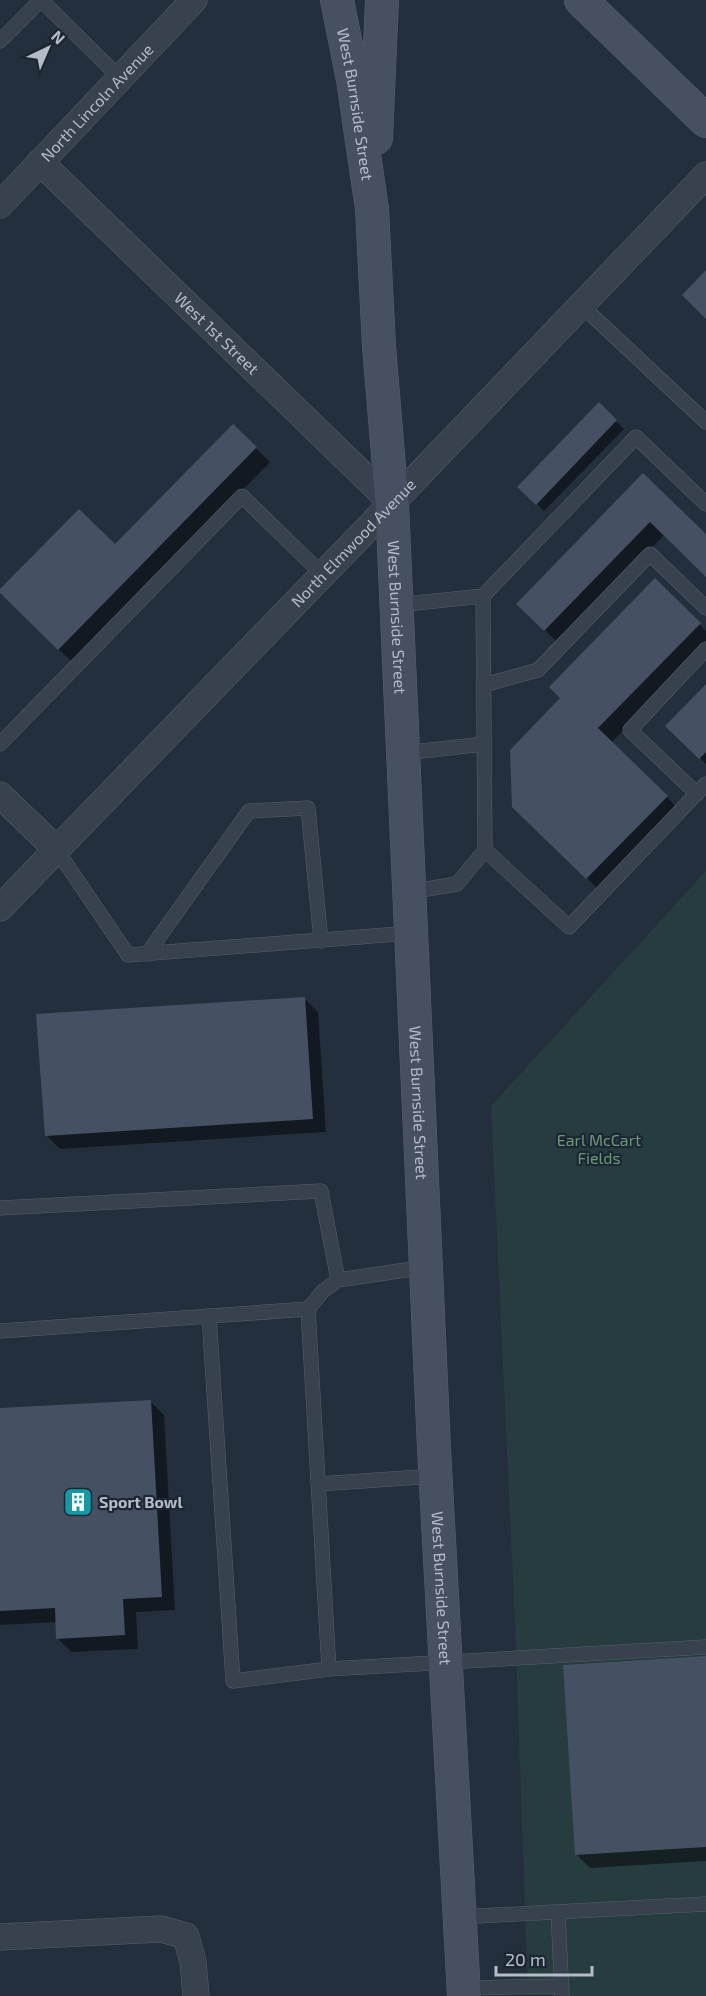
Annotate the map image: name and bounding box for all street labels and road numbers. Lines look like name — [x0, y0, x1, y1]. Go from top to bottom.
street label: West Burnside Street — [334, 26, 378, 182]
street label: North Lincoln Avenue — [36, 39, 157, 165]
street label: West 1st Street — [171, 288, 263, 378]
street label: North Elmwood Avenue — [287, 475, 419, 611]
street label: West Burnside Street — [385, 540, 410, 695]
street label: West Burnside Street — [406, 1025, 432, 1180]
street label: West Burnside Street — [428, 1511, 456, 1666]

